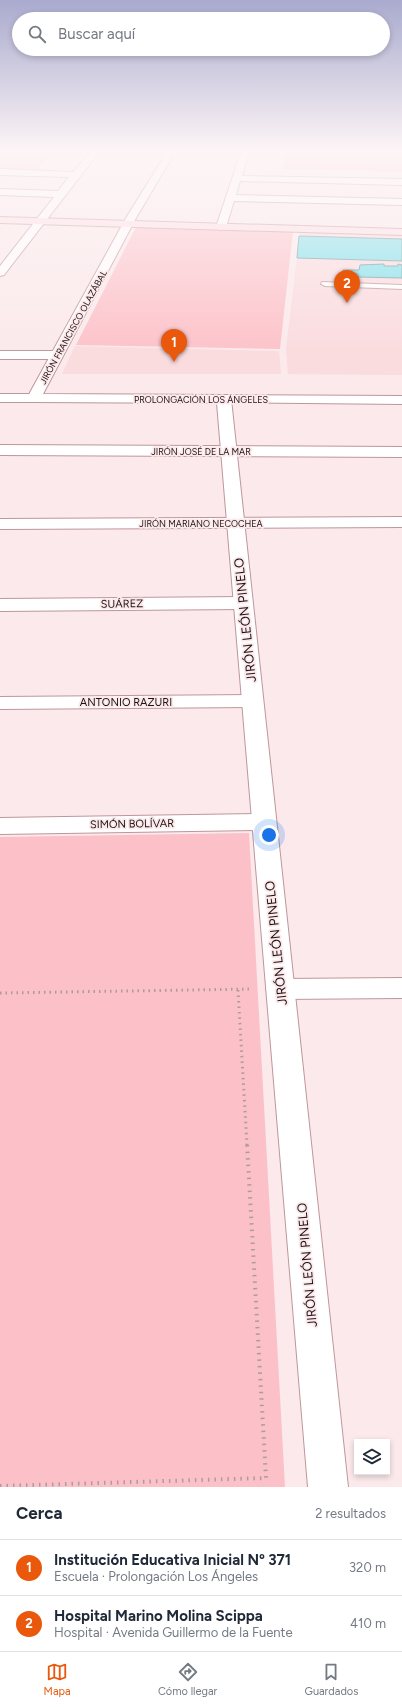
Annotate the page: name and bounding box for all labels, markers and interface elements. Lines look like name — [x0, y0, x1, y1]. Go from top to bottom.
search box — [12, 12, 390, 56]
icon: search — [26, 23, 48, 45]
text: Buscar aquí — [58, 25, 135, 43]
street label: JIRÓN FRANCISCO OLAZÁBAL — [37, 268, 109, 386]
pin: 2 — [334, 270, 360, 303]
pin: 1 — [161, 329, 187, 362]
street label: PROLONGACIÓN LOS ÁNGELES — [134, 394, 269, 405]
street label: JIRÓN JOSÉ DE LA MAR — [151, 446, 251, 457]
street label: JIRÓN MARIANO NECOCHEA — [139, 518, 263, 529]
street label: JIRÓN LEÓN PINELO — [231, 557, 259, 683]
street label: SUÁREZ — [101, 597, 143, 611]
street label: ANTONIO RAZURI — [80, 696, 172, 709]
street label: SIMÓN BOLÍVAR — [90, 816, 174, 831]
your location — [259, 825, 279, 845]
street label: JIRÓN LEÓN PINELO — [262, 880, 290, 1006]
street label: JIRÓN LEÓN PINELO — [294, 1202, 320, 1328]
map controls — [354, 1439, 390, 1475]
button: layers — [354, 1439, 390, 1475]
text: Cerca — [16, 1503, 63, 1523]
text: 2 resultados — [315, 1506, 386, 1521]
text: Institución Educativa Inicial Nº 371 — [54, 1551, 291, 1569]
text: 1 — [26, 1560, 32, 1575]
text: 320 m — [349, 1560, 386, 1575]
text: Escuela · Prolongación Los Ángeles — [54, 1569, 258, 1584]
text: Hospital Marino Molina Scippa — [54, 1607, 263, 1625]
text: 2 — [25, 1616, 33, 1631]
text: 410 m — [350, 1616, 386, 1631]
text: Hospital · Avenida Guillermo de la Fuente — [54, 1625, 293, 1640]
tab: Mapa — [44, 1661, 71, 1698]
tab: Cómo llegar — [158, 1661, 217, 1698]
tab: Guardados — [305, 1661, 358, 1698]

